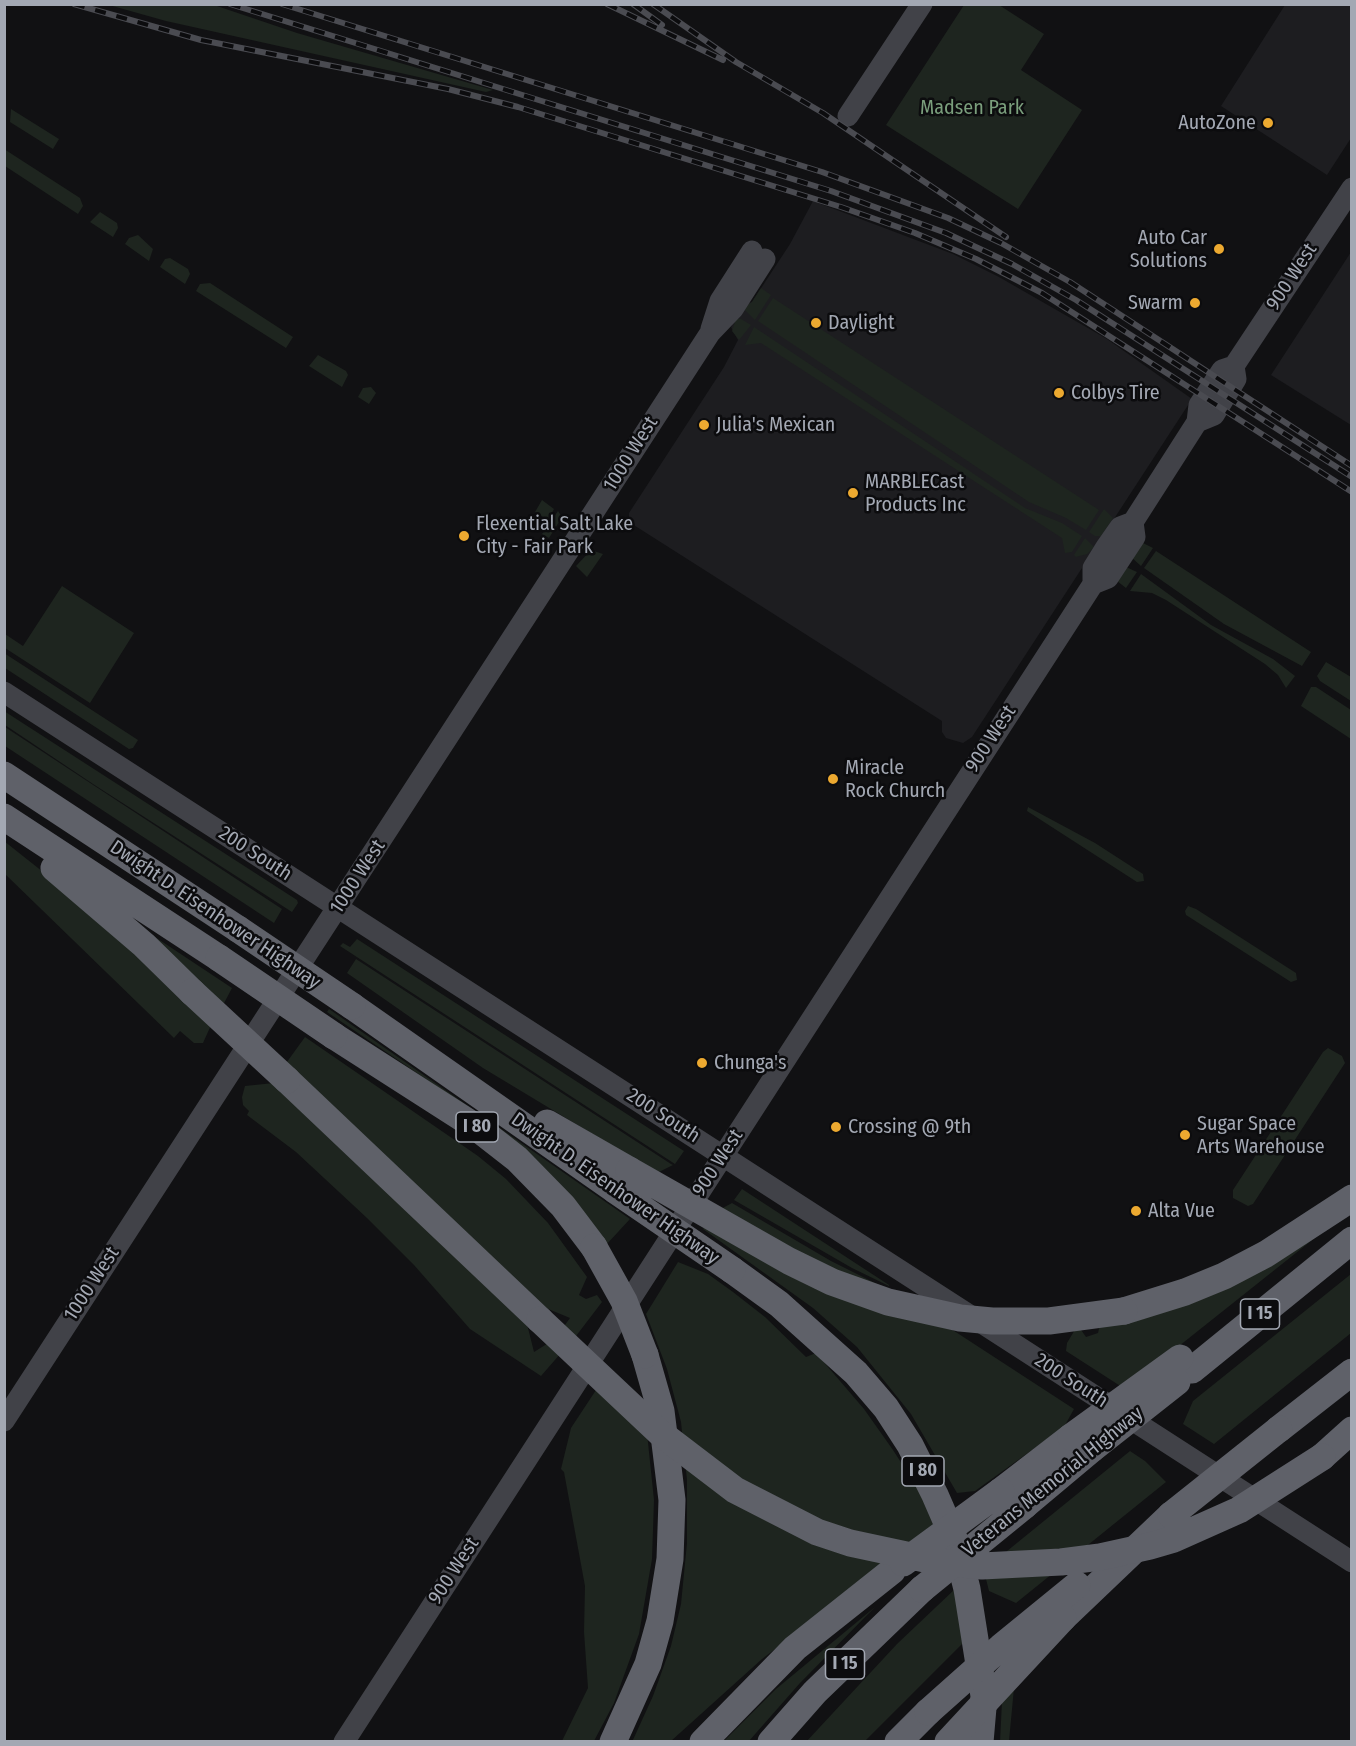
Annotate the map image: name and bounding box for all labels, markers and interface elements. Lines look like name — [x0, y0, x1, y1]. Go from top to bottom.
park label: Madsen Park — [920, 96, 1024, 120]
place label: AutoZone — [1178, 111, 1256, 135]
marker: AutoZone — [1261, 116, 1275, 130]
place label: Auto Car Solutions — [1130, 226, 1207, 273]
street label: 900 West — [1262, 239, 1322, 315]
marker: Auto Car Solutions — [1212, 242, 1226, 256]
place label: Swarm — [1128, 291, 1183, 315]
marker: Swarm — [1188, 296, 1202, 310]
place label: Daylight — [828, 311, 895, 335]
marker: Daylight — [809, 316, 823, 330]
place label: Colbys Tire — [1071, 381, 1160, 405]
marker: Colbys Tire — [1052, 386, 1066, 400]
street label: 1000 West — [599, 412, 663, 496]
place label: Julia's Mexican — [716, 413, 835, 437]
marker: Julia's Mexican — [697, 418, 711, 432]
place label: MARBLECast Products Inc — [865, 470, 966, 517]
marker: MARBLECast Products Inc — [846, 486, 860, 500]
place label: Flexential Salt Lake City - Fair Park — [476, 512, 633, 559]
marker: Flexential Salt Lake City - Fair Park — [457, 529, 471, 543]
street label: 900 West — [961, 701, 1021, 777]
place label: Miracle Rock Church — [845, 756, 945, 803]
marker: Miracle Rock Church — [826, 772, 840, 786]
street label: 200 South — [214, 822, 296, 886]
street label: 1000 West — [325, 835, 391, 919]
street label: Dwight D. Eisenhower Highway — [105, 836, 325, 994]
place label: Chunga's — [714, 1051, 786, 1075]
marker: Chunga's — [695, 1056, 709, 1070]
street label: 200 South — [622, 1084, 704, 1148]
street label: Dwight D. Eisenhower Highway — [506, 1108, 724, 1270]
road number: I 80 — [456, 1112, 498, 1142]
place label: Sugar Space Arts Warehouse — [1197, 1112, 1325, 1159]
place label: Crossing @ 9th — [848, 1115, 971, 1139]
marker: Crossing @ 9th — [829, 1120, 843, 1134]
street label: 900 West — [688, 1125, 748, 1201]
marker: Sugar Space Arts Warehouse — [1178, 1128, 1192, 1142]
place label: Alta Vue — [1148, 1199, 1215, 1223]
marker: Alta Vue — [1129, 1204, 1143, 1218]
street label: 1000 West — [59, 1242, 125, 1326]
road number: I 15 — [1240, 1299, 1280, 1329]
street label: 200 South — [1030, 1349, 1112, 1413]
street label: Veterans Memorial Highway — [958, 1402, 1148, 1562]
road number: I 80 — [902, 1456, 944, 1486]
street label: 900 West — [424, 1533, 484, 1609]
road number: I 15 — [826, 1649, 864, 1679]

